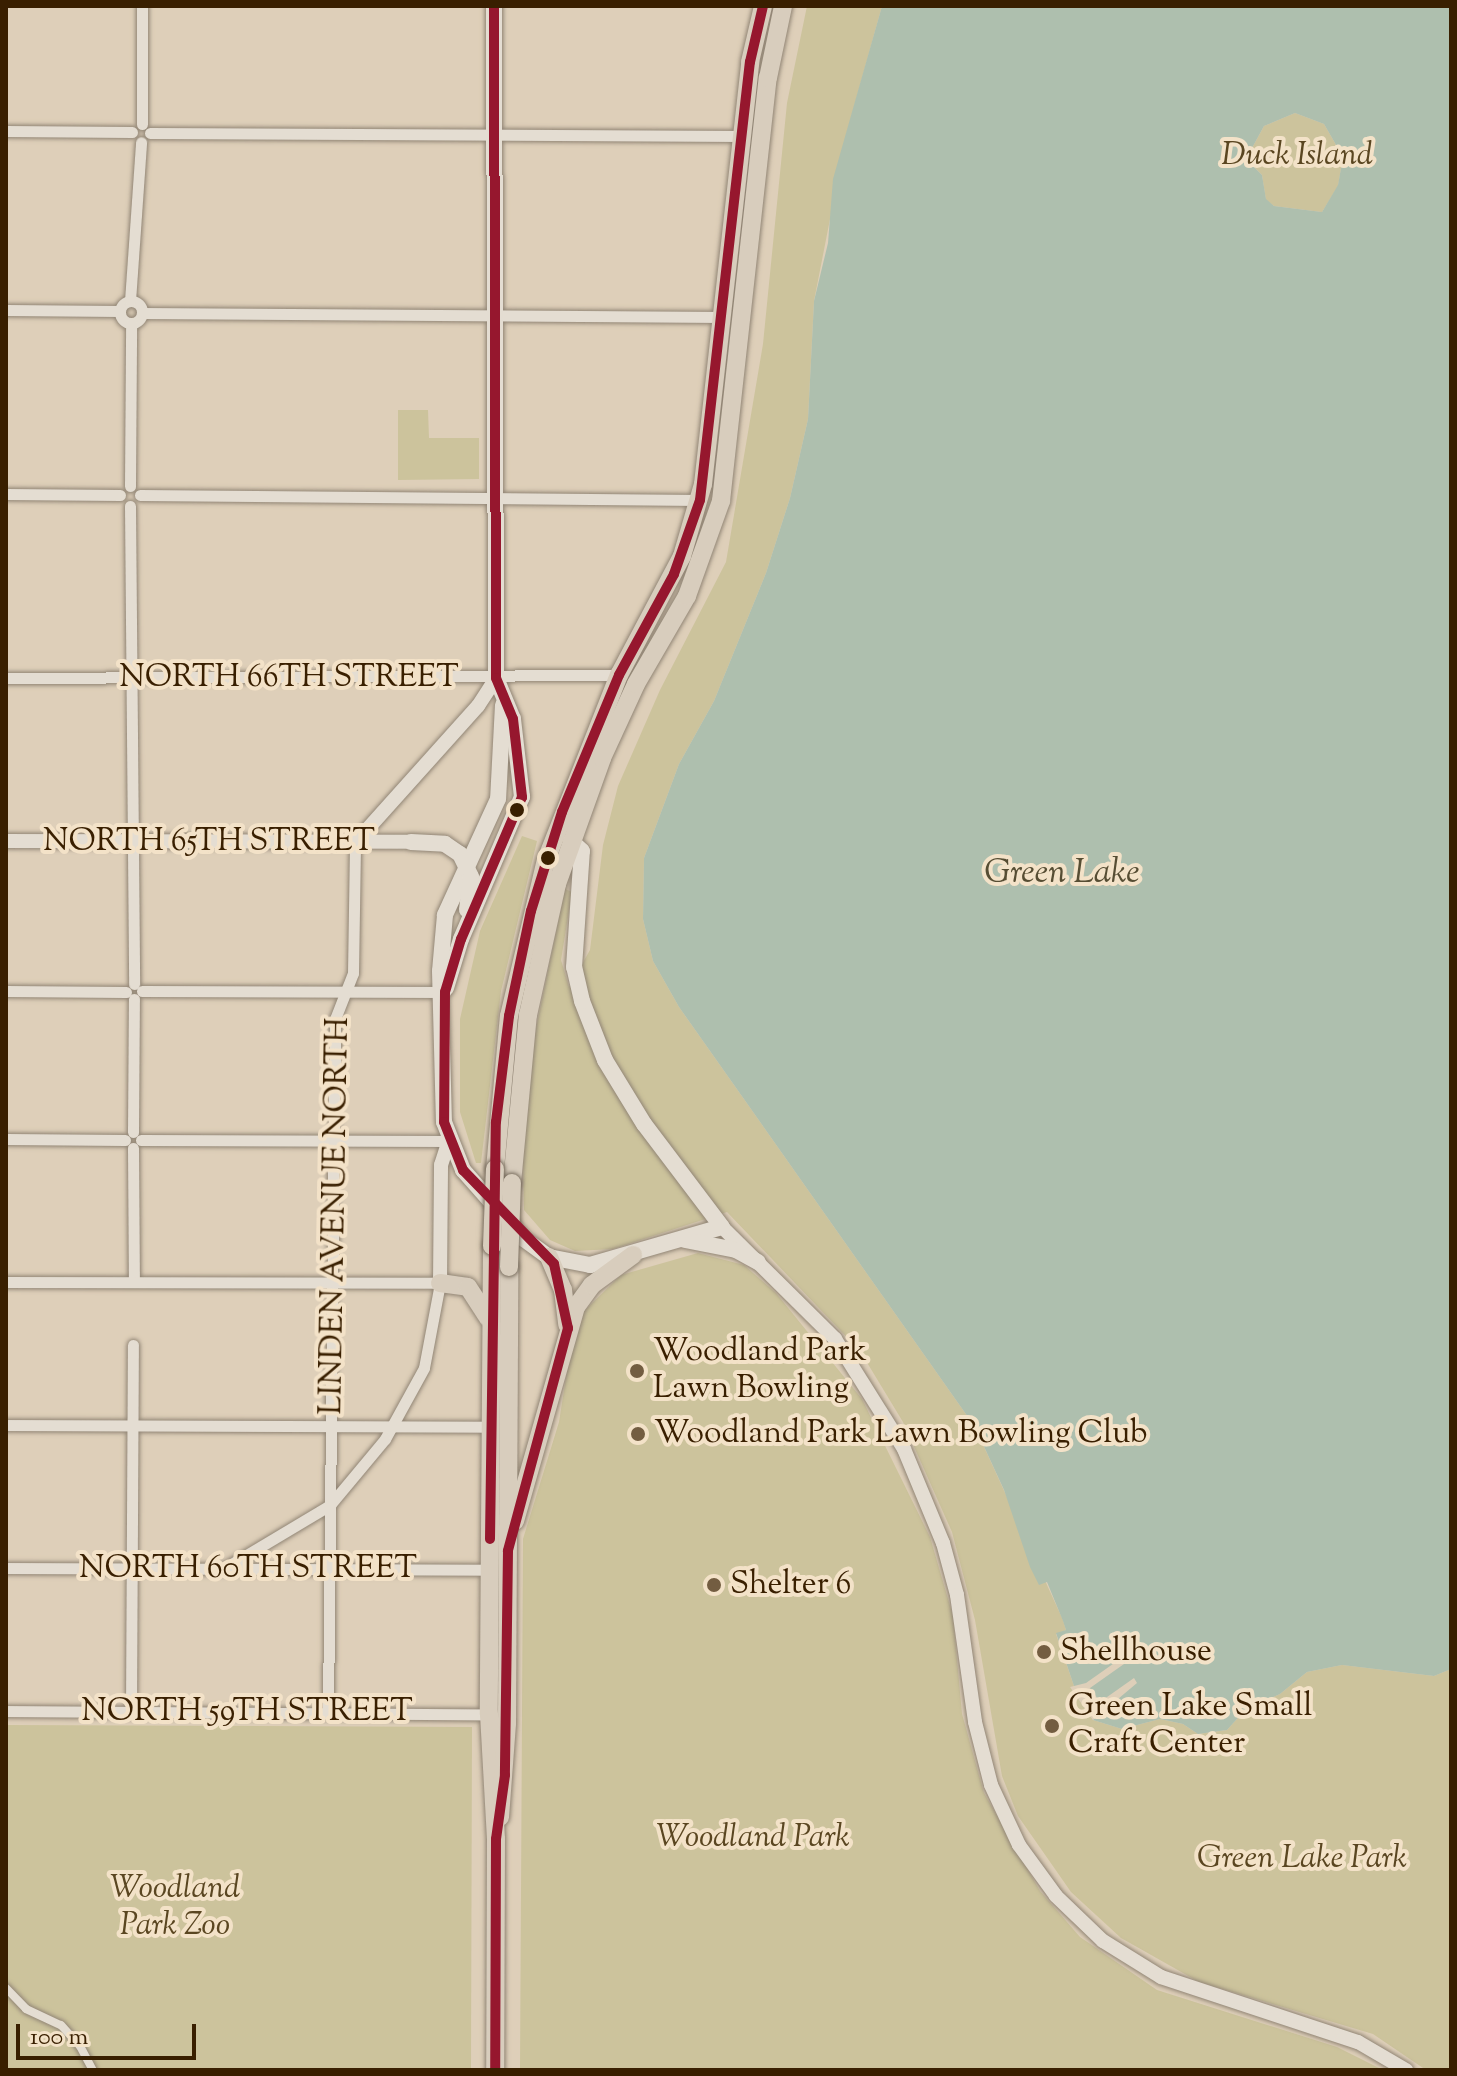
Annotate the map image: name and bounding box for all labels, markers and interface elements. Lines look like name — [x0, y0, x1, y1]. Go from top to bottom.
park label: Duck Island — [1221, 137, 1373, 175]
street label: NORTH 66TH STREET — [119, 659, 459, 697]
unlabelled marker — [509, 802, 525, 818]
street label: NORTH 65TH STREET — [43, 823, 375, 861]
unlabelled marker — [540, 850, 556, 866]
water label: Green Lake — [984, 854, 1140, 894]
street label: LINDEN AVENUE NORTH — [313, 1017, 359, 1415]
place label: Woodland Park Lawn Bowling — [653, 1334, 867, 1409]
marker: Woodland Park Lawn Bowling — [628, 1362, 646, 1380]
place label: Woodland Park Lawn Bowling Club — [654, 1415, 1148, 1453]
marker: Woodland Park Lawn Bowling Club — [629, 1425, 647, 1443]
street label: NORTH 60TH STREET — [79, 1550, 417, 1588]
place label: Shelter 6 — [730, 1566, 851, 1604]
marker: Shelter 6 — [705, 1576, 723, 1594]
place label: Shellhouse — [1060, 1633, 1212, 1671]
marker: Shellhouse — [1035, 1643, 1053, 1661]
place label: Green Lake Small Craft Center — [1068, 1689, 1312, 1764]
street label: NORTH 59TH STREET — [81, 1693, 413, 1731]
marker: Green Lake Small Craft Center — [1043, 1717, 1061, 1735]
park label: Woodland Park — [656, 1819, 850, 1857]
park label: Green Lake Park — [1197, 1840, 1407, 1878]
park label: Woodland Park Zoo — [110, 1871, 240, 1946]
scale bar — [20, 2008, 200, 2058]
text: 100 m — [30, 2021, 88, 2055]

